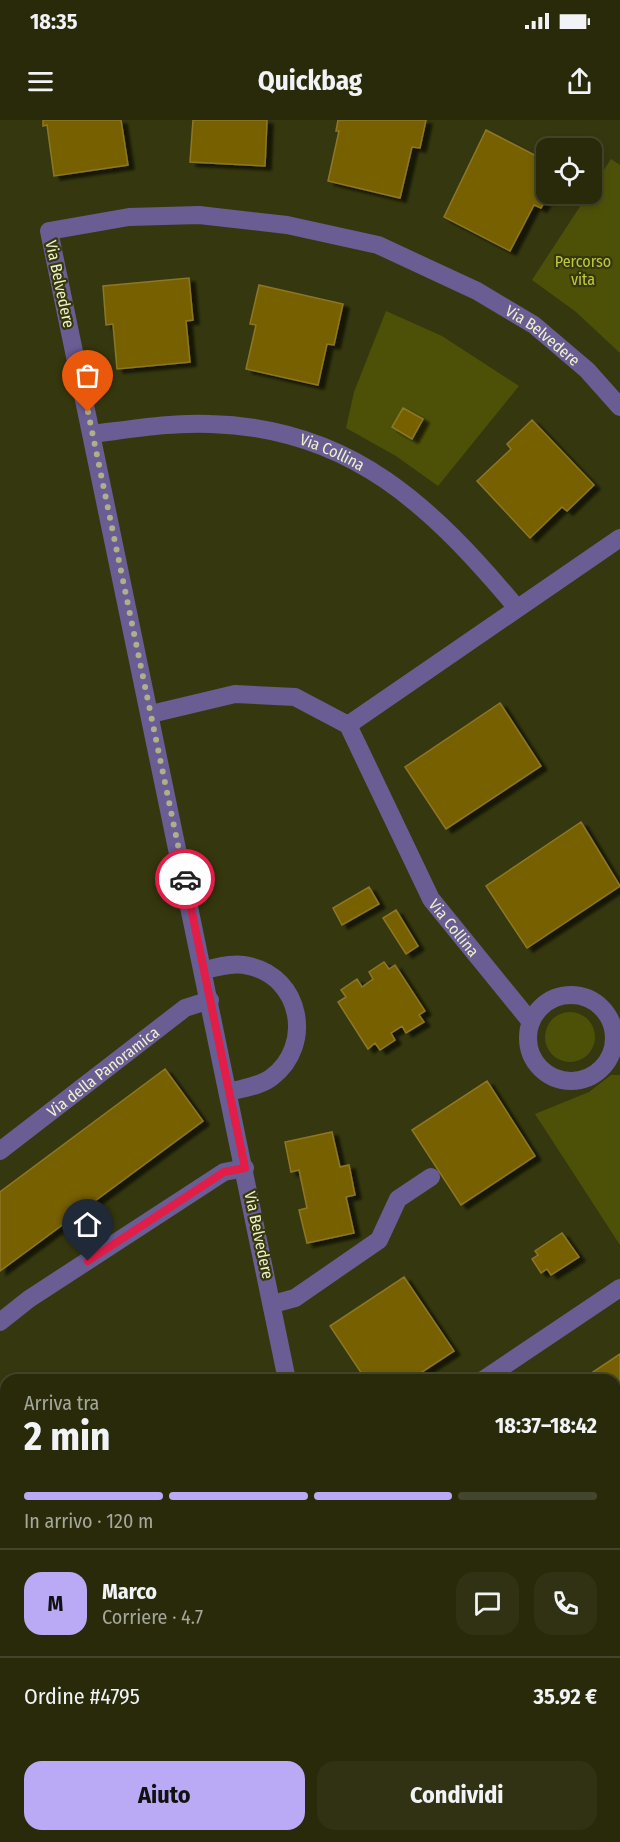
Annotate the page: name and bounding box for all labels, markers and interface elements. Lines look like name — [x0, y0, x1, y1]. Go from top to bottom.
text: 18:35 — [30, 8, 78, 35]
icon: menu — [24, 65, 57, 98]
text: Quickbag — [258, 65, 362, 97]
icon: share — [563, 65, 596, 98]
map controls — [536, 138, 602, 204]
button: locate — [536, 138, 602, 204]
street label: Via Belvedere — [41, 239, 79, 330]
park label: Percorso vita — [555, 252, 611, 289]
street label: Via Belvedere — [502, 301, 584, 370]
pin — [62, 350, 113, 412]
icon: bag — [71, 359, 104, 392]
street label: Via Collina — [298, 429, 368, 474]
courier — [155, 849, 215, 909]
icon: car — [169, 863, 202, 896]
street label: Via Collina — [425, 895, 483, 960]
street label: Via della Panoramica — [43, 1022, 163, 1121]
street label: Via Belvedere — [240, 1190, 278, 1281]
pin — [62, 1199, 113, 1261]
icon: home — [71, 1208, 104, 1241]
text: Arriva tra — [24, 1391, 99, 1415]
text: 18:37–18:42 — [495, 1412, 597, 1439]
text: 2 min — [24, 1414, 110, 1460]
text: In arrivo · 120 m — [24, 1509, 153, 1533]
button: chat — [456, 1572, 519, 1635]
button: phone — [534, 1572, 597, 1635]
text: Marco — [102, 1578, 157, 1605]
text: M — [48, 1590, 63, 1617]
text: Corriere · 4.7 — [102, 1605, 203, 1629]
text: Ordine #4795 — [24, 1683, 140, 1710]
text: 35.92 € — [534, 1683, 597, 1710]
button: Aiuto — [24, 1761, 305, 1830]
button: Condividi — [317, 1761, 597, 1830]

